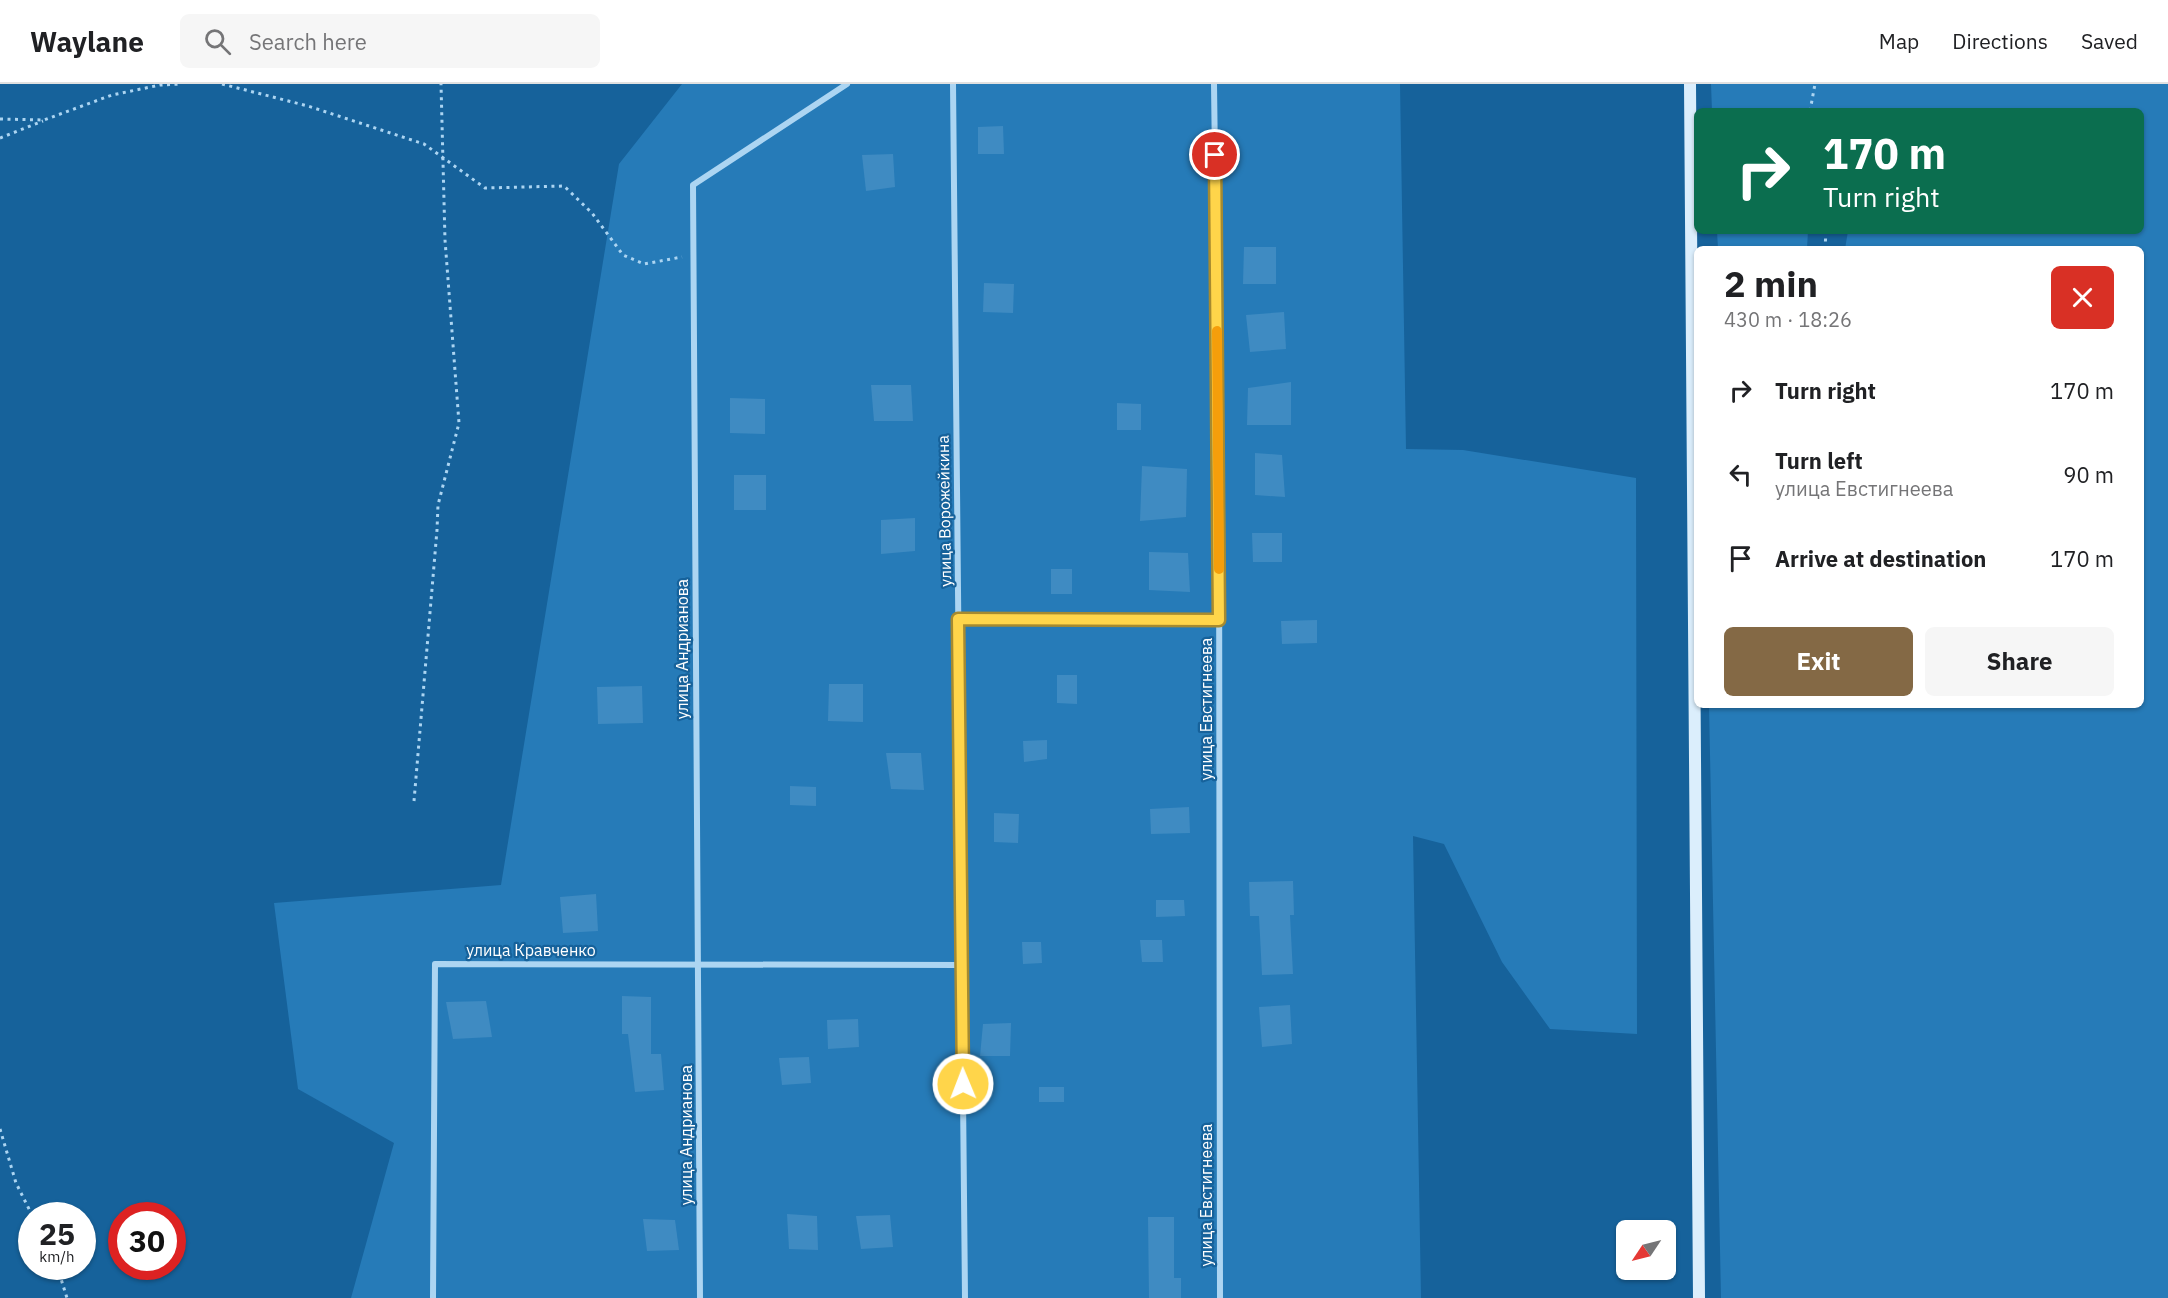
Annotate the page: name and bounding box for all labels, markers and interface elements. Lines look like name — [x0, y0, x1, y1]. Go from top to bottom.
search box — [180, 14, 600, 68]
text: Waylane — [30, 23, 144, 60]
icon: search — [201, 25, 234, 58]
text: Search here — [249, 27, 367, 56]
text: Map — [1879, 27, 1919, 55]
text: Directions — [1952, 27, 2048, 55]
text: Saved — [2081, 27, 2138, 55]
text: 170 m — [1823, 126, 1946, 181]
pin — [1189, 129, 1240, 180]
icon: right — [1724, 132, 1802, 210]
icon: arrive — [1198, 138, 1231, 171]
text: Turn right — [1823, 179, 1940, 214]
text: 2 min — [1724, 260, 1818, 307]
button: close — [2051, 266, 2114, 329]
text: 430 m · 18:26 — [1724, 306, 1852, 333]
icon: right — [1724, 374, 1757, 407]
text: Turn right — [1775, 376, 1876, 405]
text: 170 m — [2050, 376, 2114, 405]
street label: улица Ворожейкина — [933, 434, 955, 587]
text: Turn left — [1775, 446, 1863, 475]
icon: left — [1724, 458, 1757, 491]
text: 90 m — [2063, 460, 2114, 489]
text: улица Евстигнеева — [1775, 475, 1953, 502]
icon: arrive — [1724, 542, 1757, 575]
text: Arrive at destination — [1775, 544, 1986, 573]
text: 170 m — [2050, 544, 2114, 573]
street label: улица Андрианова — [672, 578, 692, 719]
button: Exit — [1724, 627, 1913, 696]
button: Share — [1925, 627, 2114, 696]
street label: улица Евстигнеева — [1196, 637, 1216, 780]
street label: улица Кравченко — [466, 940, 596, 960]
position arrow — [931, 1052, 995, 1116]
street label: улица Андрианова — [676, 1064, 696, 1205]
street label: улица Евстигнеева — [1196, 1123, 1216, 1266]
speed limit sign: 30 — [108, 1202, 186, 1280]
text: 25 — [39, 1214, 75, 1253]
north arrow — [1616, 1220, 1676, 1280]
map controls — [1616, 1220, 1676, 1280]
text: km/h — [39, 1247, 75, 1266]

